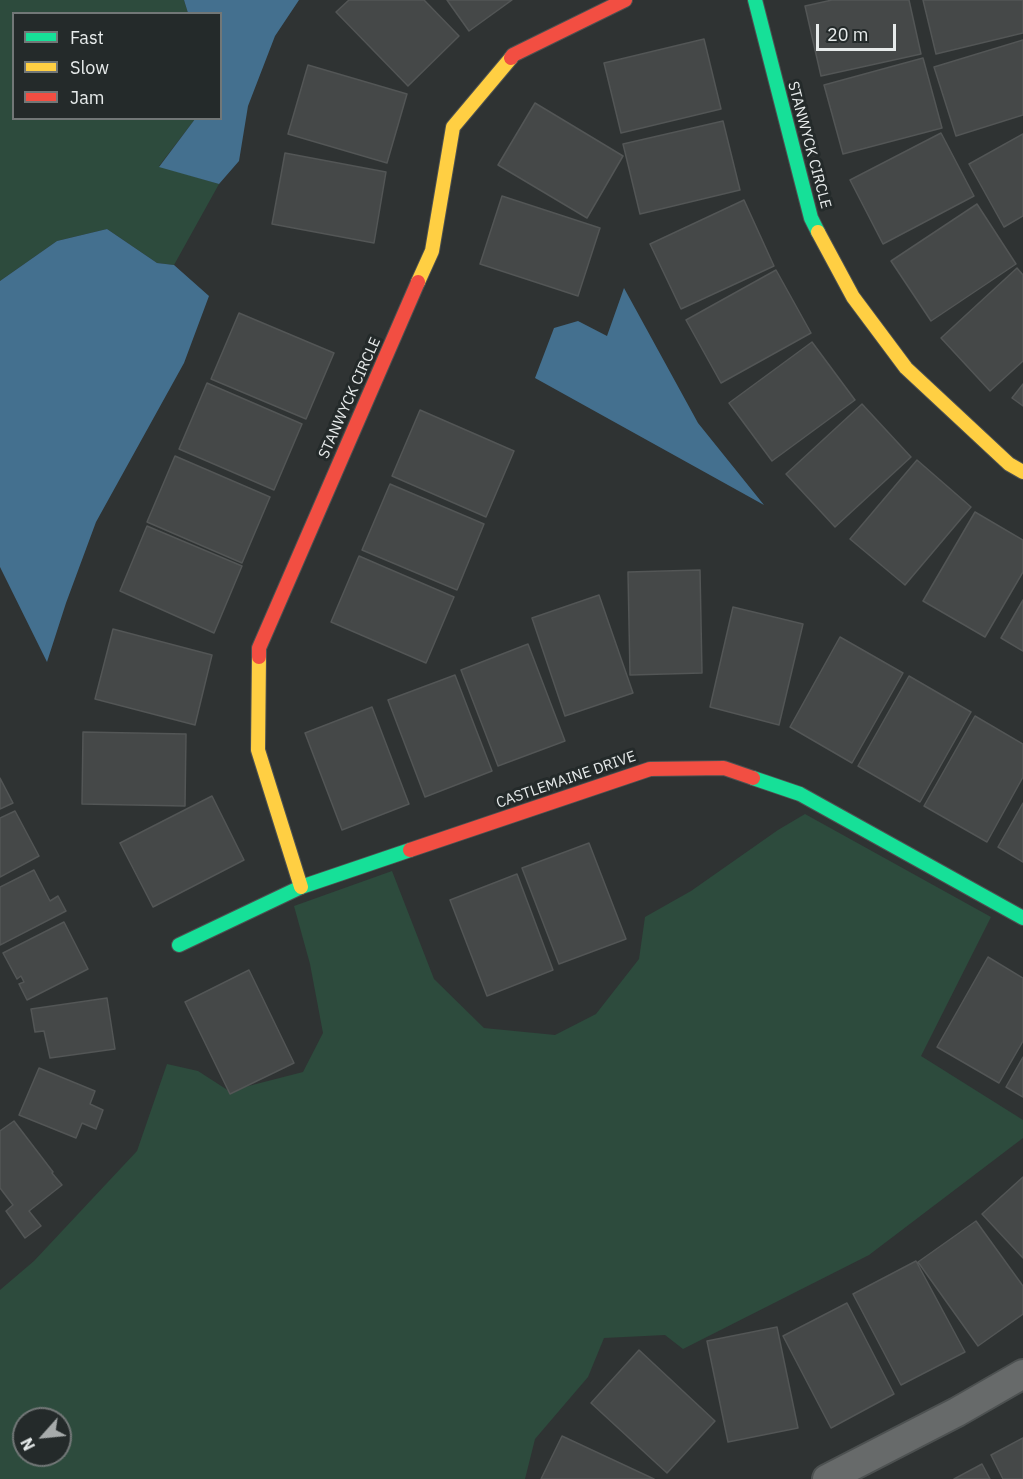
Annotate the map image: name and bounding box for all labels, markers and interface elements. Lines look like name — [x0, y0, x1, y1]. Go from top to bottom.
legend — [12, 12, 222, 120]
scale bar — [819, 12, 898, 50]
text: 20 m — [827, 23, 869, 46]
text: Fast — [70, 26, 104, 49]
text: Slow — [70, 56, 109, 79]
street label: STANWYCK CIRCLE — [783, 79, 835, 211]
text: Jam — [70, 86, 105, 109]
street label: STANWYCK CIRCLE — [315, 335, 385, 461]
street label: CASTLEMAINE DRIVE — [494, 748, 638, 812]
north arrow — [12, 1407, 72, 1467]
text: N — [16, 1435, 39, 1454]

